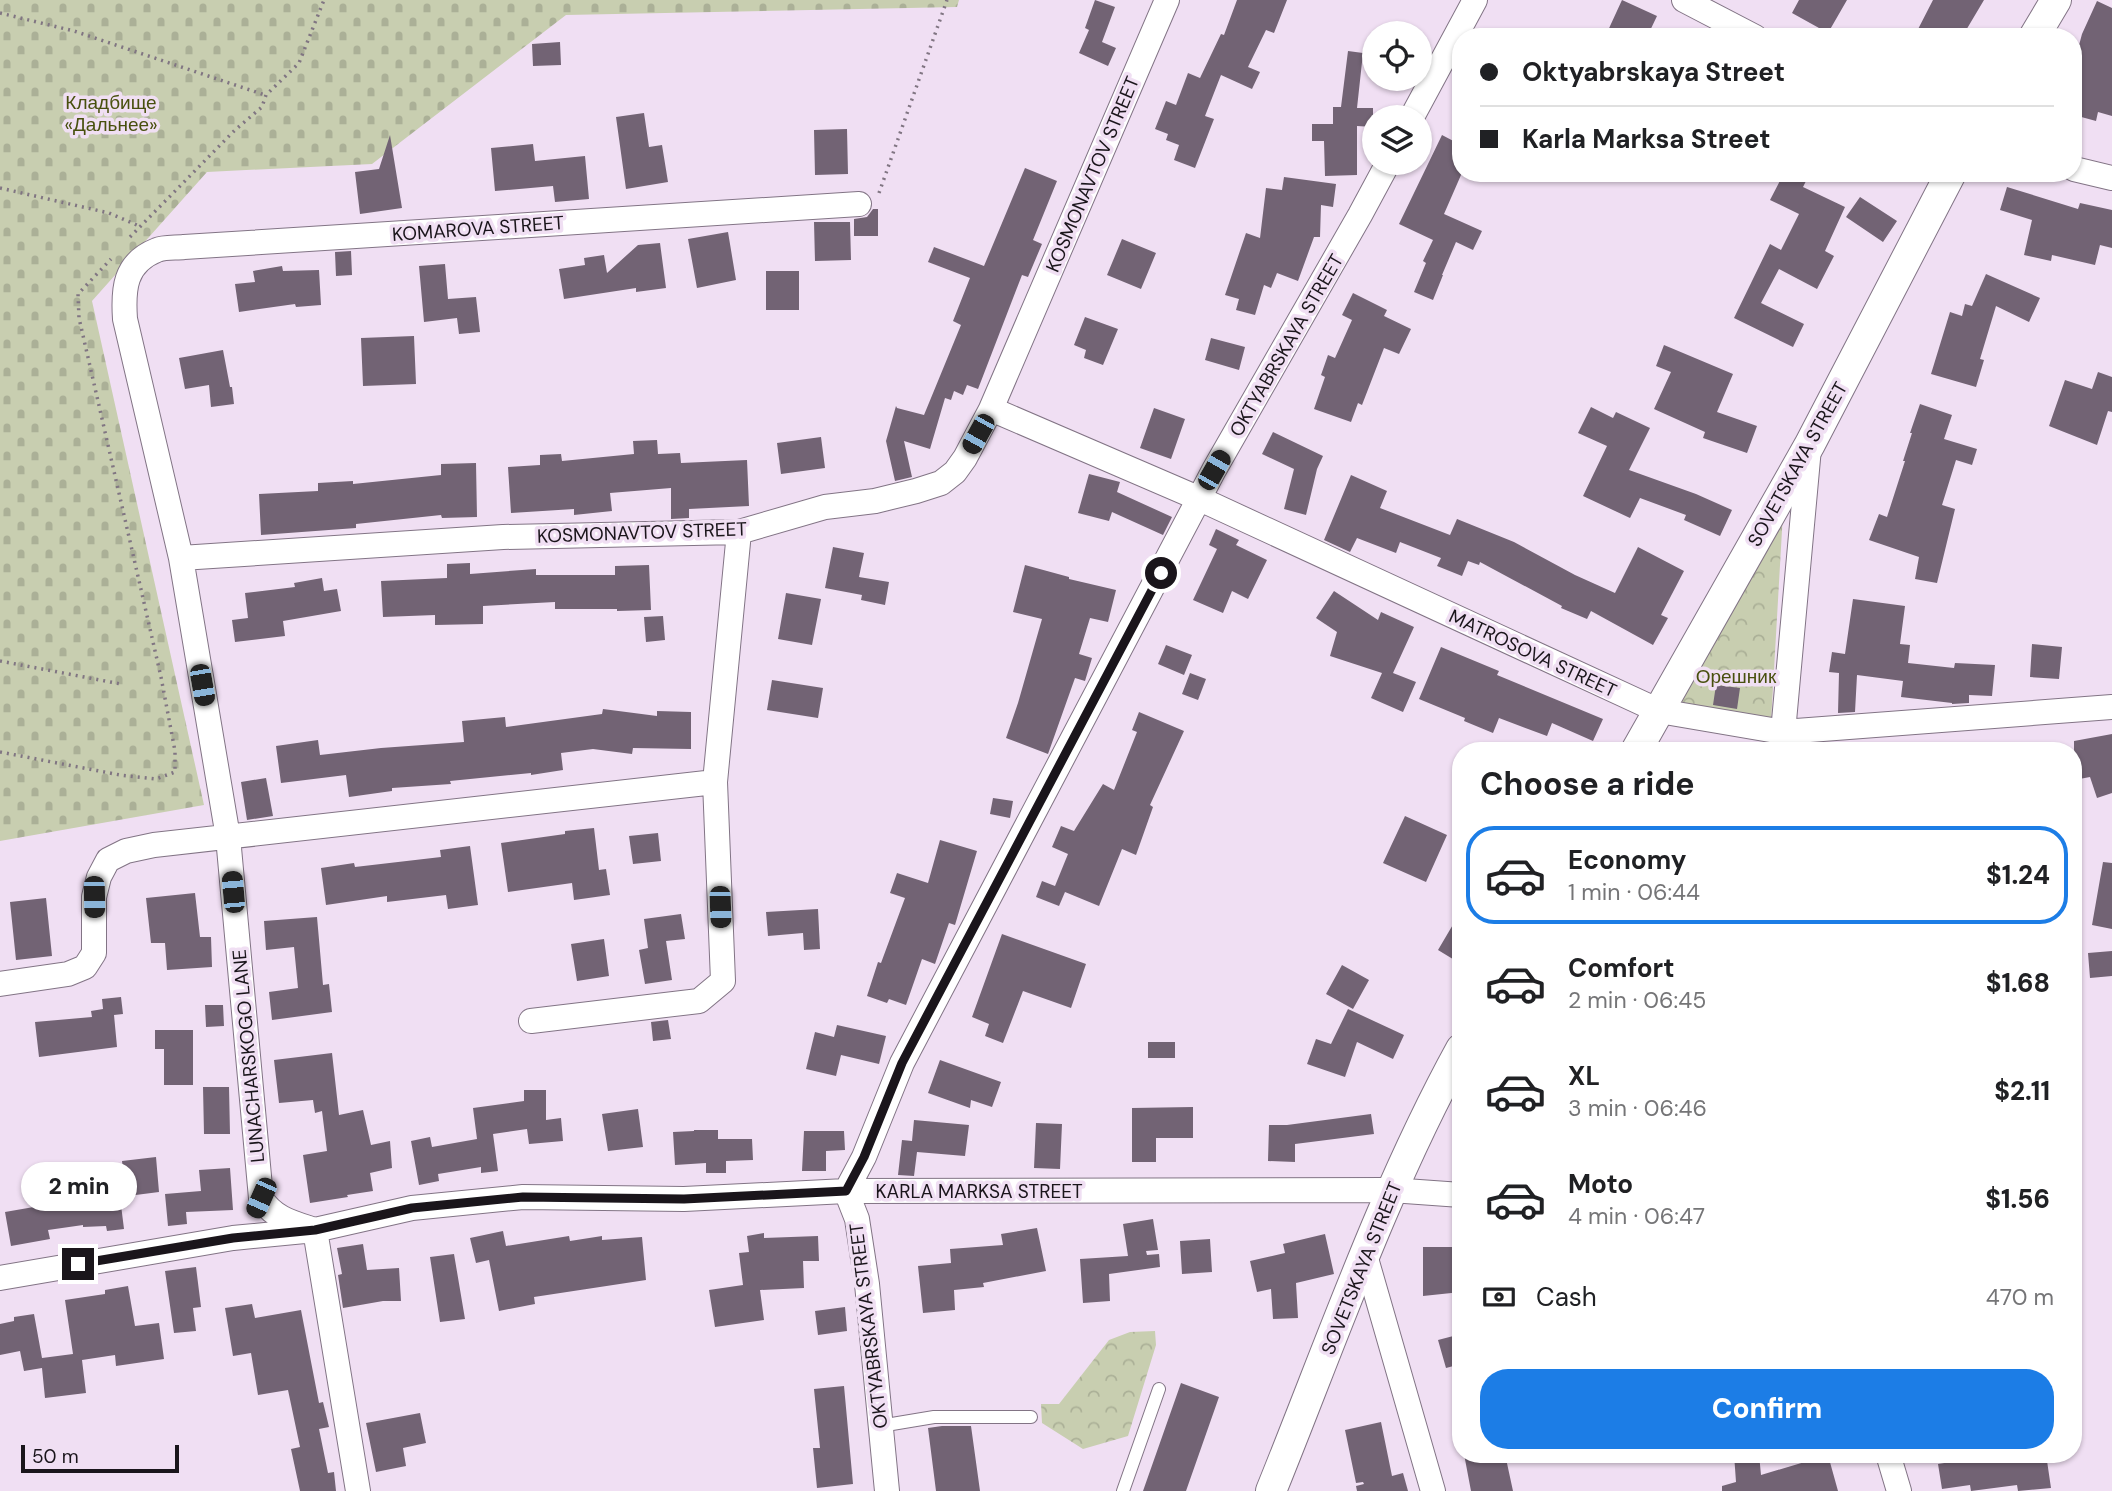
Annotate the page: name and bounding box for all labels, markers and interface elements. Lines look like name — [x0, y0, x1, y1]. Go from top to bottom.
map controls — [1362, 21, 1432, 175]
button: locate — [1362, 21, 1432, 91]
text: Oktyabrskaya Street — [1522, 55, 1785, 89]
street label: KOSMONAVTOV STREET — [1040, 72, 1145, 276]
park label: Кладбище «Дальнее» — [64, 90, 158, 137]
button: layers — [1362, 105, 1432, 175]
text: Karla Marksa Street — [1522, 122, 1770, 156]
street label: KOMAROVA STREET — [391, 210, 565, 247]
street label: OKTYABRSKAYA STREET — [1224, 249, 1349, 441]
street label: SOVETSKAYA STREET — [1742, 377, 1853, 551]
car — [959, 411, 998, 457]
car — [1195, 447, 1234, 493]
street label: KOSMONAVTOV STREET — [537, 516, 748, 549]
route start — [1145, 557, 1177, 589]
street label: MATROSOVA STREET — [1445, 604, 1621, 703]
car — [189, 662, 216, 708]
park label: Орешник — [1696, 664, 1777, 689]
text: Choose a ride — [1480, 763, 1695, 805]
text: Economy — [1568, 843, 1686, 877]
icon: car — [1484, 844, 1547, 907]
text: $1.24 — [1986, 858, 2050, 892]
car — [221, 870, 246, 914]
car — [84, 876, 105, 918]
text: 1 min · 06:44 — [1568, 877, 1700, 907]
car — [709, 886, 732, 928]
street label: LUNACHARSKOGO LANE — [227, 948, 270, 1164]
text: Comfort — [1568, 951, 1674, 985]
icon: car — [1484, 952, 1547, 1015]
text: $1.68 — [1986, 966, 2050, 1000]
text: 2 min · 06:45 — [1568, 985, 1706, 1015]
text: XL — [1568, 1059, 1600, 1093]
icon: car — [1484, 1060, 1547, 1123]
text: $2.11 — [1994, 1074, 2050, 1108]
text: 3 min · 06:46 — [1568, 1093, 1707, 1123]
callout: 2 min — [20, 1162, 136, 1212]
text: Moto — [1568, 1167, 1633, 1201]
icon: car — [1484, 1168, 1547, 1231]
text: 2 min — [48, 1171, 110, 1201]
car — [243, 1175, 280, 1221]
street label: SOVETSKAYA STREET — [1315, 1178, 1408, 1358]
street label: KARLA MARKSA STREET — [875, 1179, 1083, 1204]
text: $1.56 — [1985, 1182, 2050, 1216]
text: 4 min · 06:47 — [1568, 1201, 1705, 1231]
street label: OKTYABRSKAYA STREET — [843, 1221, 894, 1430]
route end — [62, 1248, 94, 1280]
icon: cash — [1480, 1278, 1518, 1316]
text: Cash — [1536, 1280, 1597, 1314]
text: 470 m — [1986, 1282, 2054, 1312]
button: Confirm — [1480, 1369, 2054, 1449]
scale bar — [21, 1442, 178, 1474]
text: 50 m — [32, 1444, 79, 1469]

